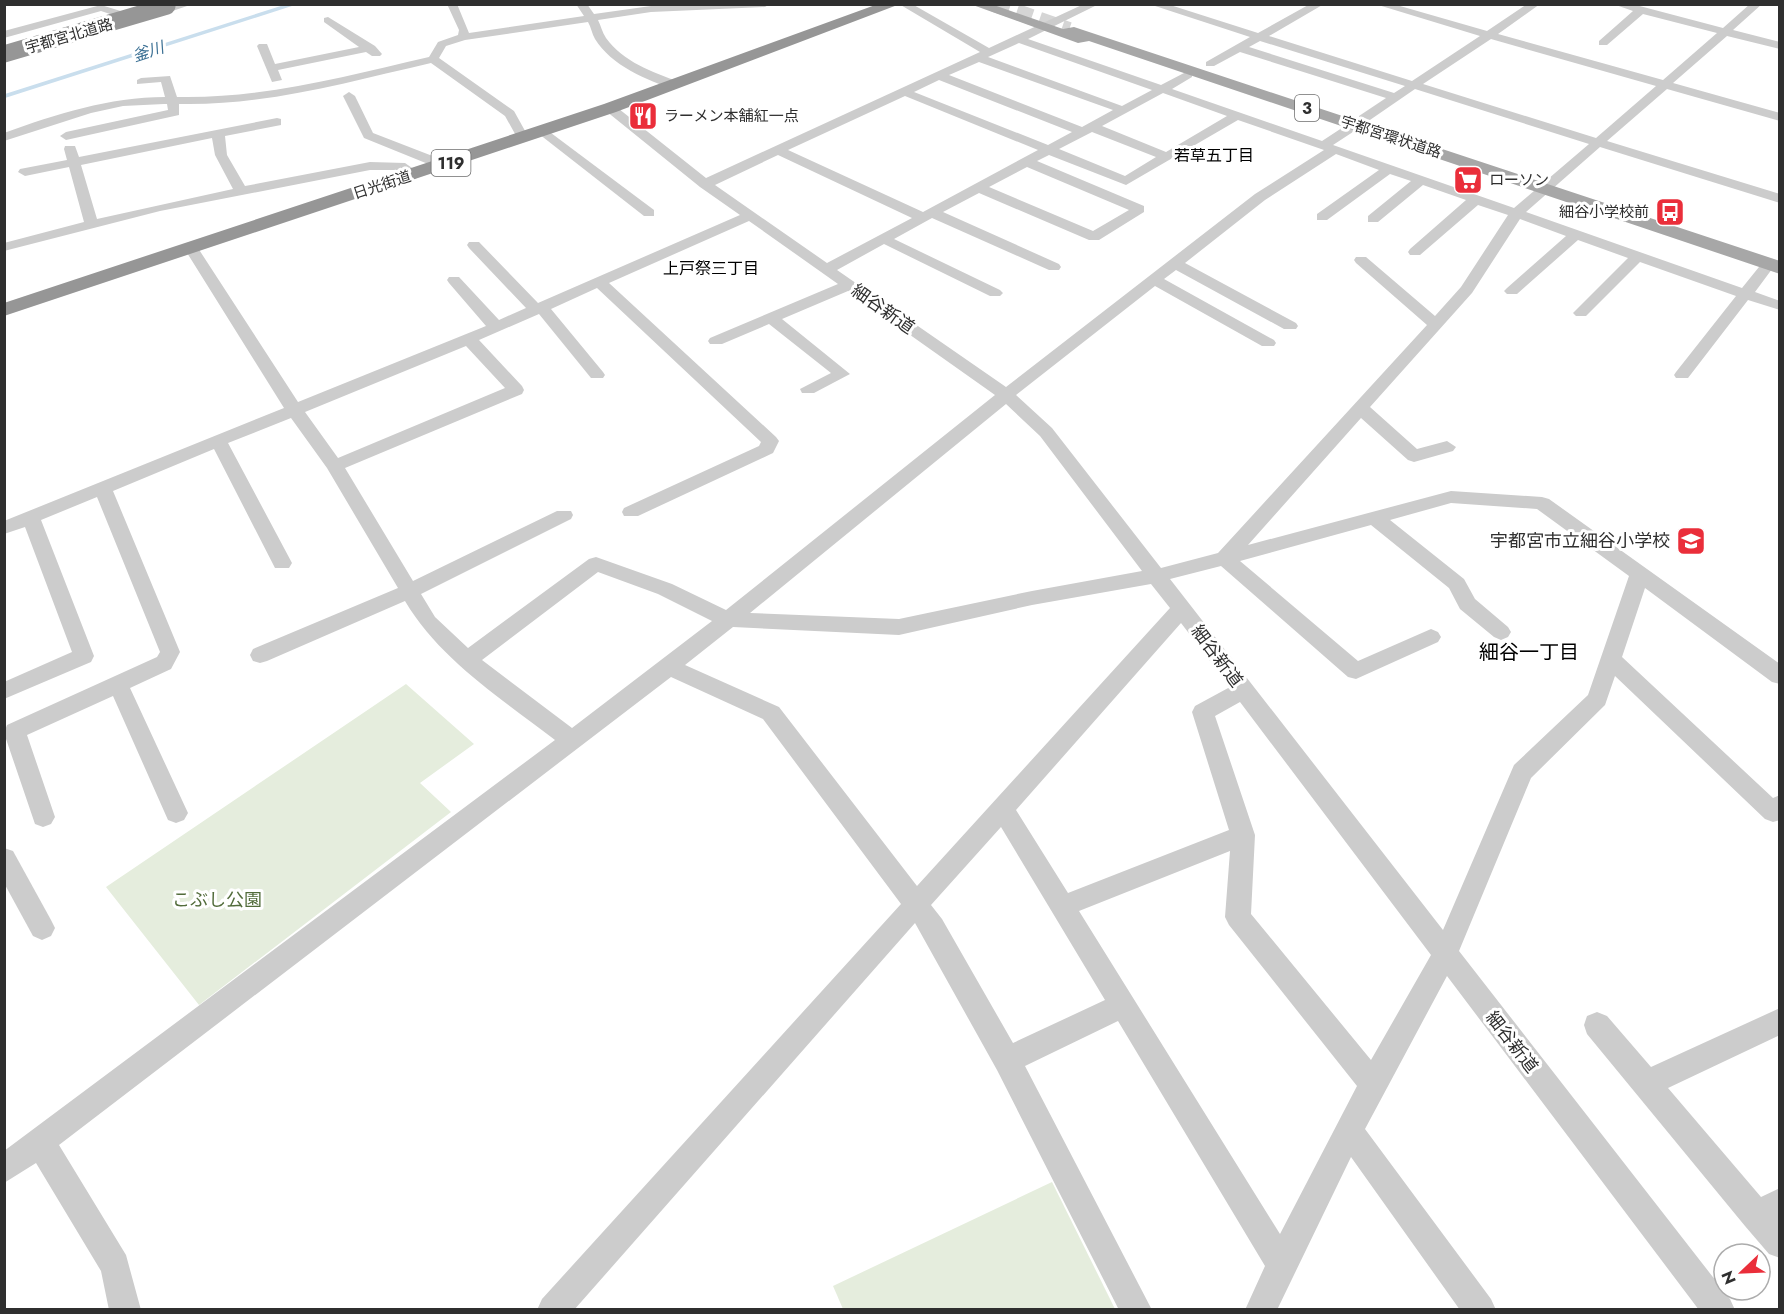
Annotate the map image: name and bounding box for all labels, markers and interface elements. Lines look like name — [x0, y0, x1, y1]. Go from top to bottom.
street label: 宇都宮北道路 — [23, 13, 115, 59]
water label: 釜川 — [129, 35, 169, 67]
road number: 3 — [1295, 95, 1319, 121]
restaurant icon: ラーメン本舗紅一点 — [627, 100, 659, 132]
place label: ラーメン本舗紅一点 — [664, 105, 798, 127]
street label: 宇都宮環状道路 — [1338, 110, 1444, 164]
district label: 若草五丁目 — [1174, 144, 1254, 167]
road number: 119 — [432, 150, 470, 176]
supermarket icon: ローソン — [1452, 164, 1484, 196]
street label: 日光街道 — [350, 165, 414, 205]
place label: ローソン — [1489, 169, 1549, 191]
bus stop icon: 細谷小学校前 — [1654, 196, 1686, 228]
place label: 細谷小学校前 — [1559, 201, 1649, 223]
district label: 上戸祭三丁目 — [663, 257, 759, 280]
street label: 細谷新道 — [846, 278, 920, 340]
school or university icon: 宇都宮市立細谷小学校 — [1675, 525, 1707, 557]
place label: 宇都宮市立細谷小学校 — [1490, 528, 1670, 554]
street label: 細谷新道 — [1185, 619, 1249, 693]
district label: 細谷一丁目 — [1479, 638, 1579, 667]
park label: こぶし公園 — [172, 887, 262, 913]
street label: 細谷新道 — [1480, 1006, 1544, 1078]
north arrow — [1712, 1242, 1772, 1302]
text: N — [1716, 1267, 1742, 1288]

